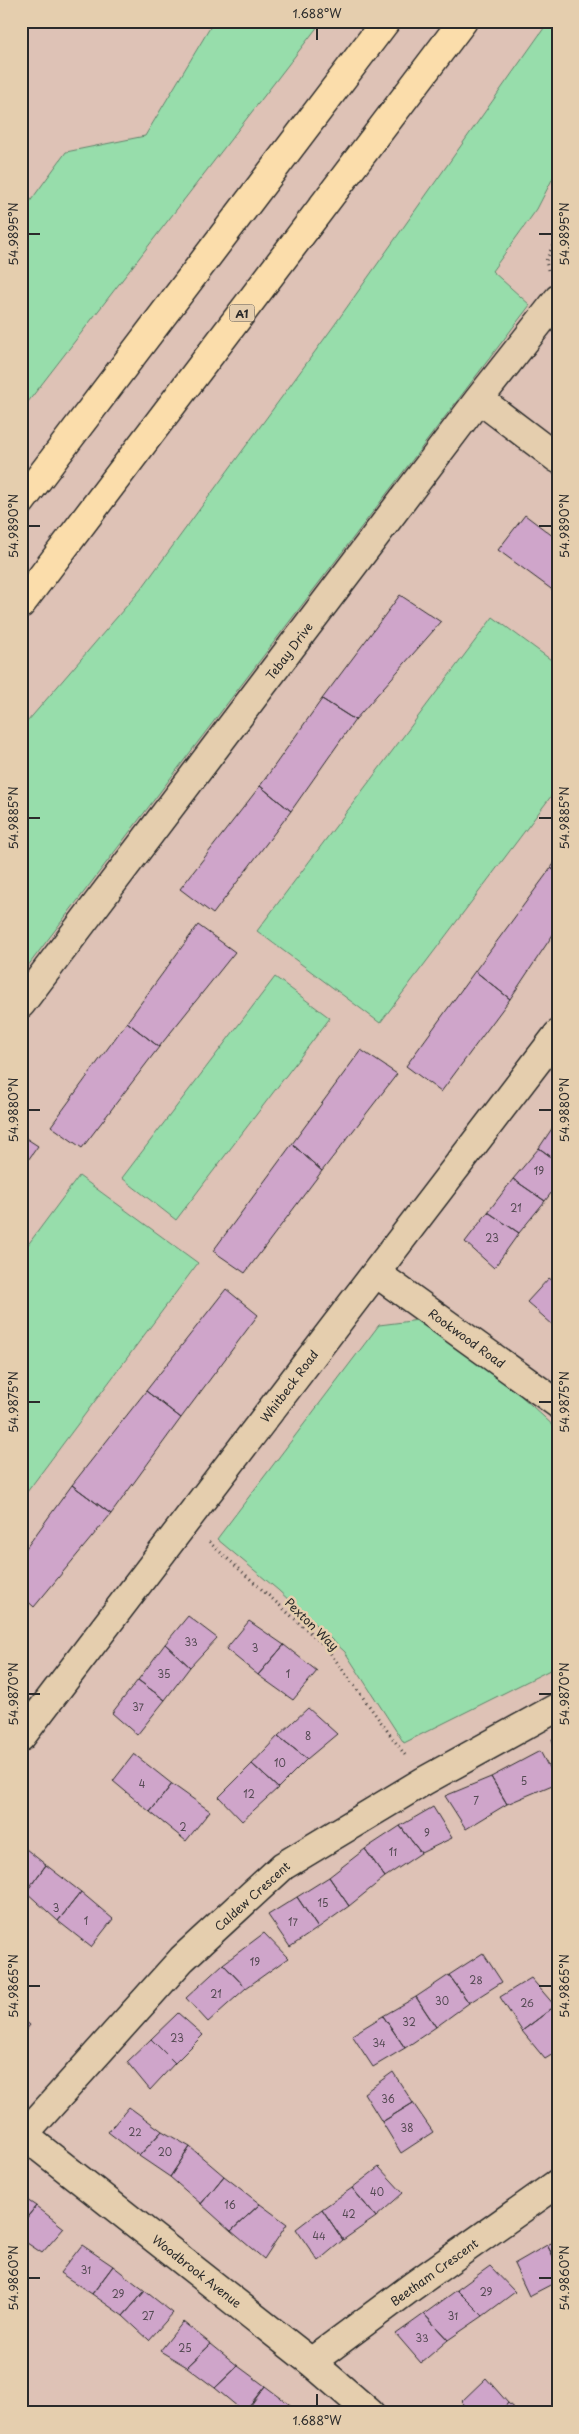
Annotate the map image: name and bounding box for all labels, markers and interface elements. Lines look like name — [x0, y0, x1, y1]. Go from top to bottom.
text: 1.688°W — [293, 4, 342, 22]
text: 54.9895°N — [4, 202, 22, 266]
text: 54.9895°N — [555, 202, 573, 266]
road number: A1 — [230, 304, 254, 322]
text: 54.9890°N — [4, 494, 22, 558]
text: 54.9890°N — [555, 494, 573, 558]
street label: Tebay Drive — [261, 618, 317, 684]
text: 54.9885°N — [4, 786, 22, 850]
text: 54.9885°N — [555, 786, 573, 850]
text: 54.9880°N — [4, 1078, 22, 1142]
text: 54.9880°N — [555, 1078, 573, 1142]
house number: 19 — [534, 1163, 544, 1178]
house number: 21 — [510, 1200, 522, 1215]
house number: 23 — [485, 1230, 499, 1245]
street label: Rookwood Road — [425, 1304, 509, 1372]
street label: Whitbeck Road — [256, 1346, 322, 1426]
text: 54.9875°N — [4, 1371, 22, 1433]
text: 54.9875°N — [555, 1371, 573, 1433]
street label: Pexton Way — [281, 1594, 343, 1655]
house number: 33 — [184, 1634, 198, 1649]
house number: 3 — [252, 1640, 258, 1655]
text: 54.9870°N — [4, 1662, 22, 1726]
text: 54.9870°N — [555, 1662, 573, 1726]
house number: 35 — [158, 1666, 170, 1681]
house number: 1 — [286, 1666, 290, 1681]
house number: 37 — [132, 1699, 145, 1714]
house number: 8 — [305, 1728, 311, 1743]
house number: 10 — [274, 1755, 286, 1770]
house number: 5 — [521, 1773, 527, 1788]
house number: 4 — [139, 1776, 146, 1791]
house number: 12 — [243, 1786, 255, 1801]
house number: 7 — [473, 1793, 479, 1808]
house number: 2 — [179, 1819, 187, 1834]
house number: 9 — [424, 1825, 430, 1840]
house number: 11 — [389, 1844, 397, 1859]
street label: Caldew Crescent — [210, 1857, 294, 1935]
house number: 15 — [318, 1895, 328, 1910]
house number: 3 — [53, 1900, 59, 1915]
house number: 1 — [84, 1913, 88, 1928]
house number: 17 — [288, 1914, 299, 1929]
text: 54.9865°N — [4, 1954, 22, 2018]
house number: 19 — [250, 1954, 260, 1969]
text: 54.9865°N — [555, 1954, 573, 2018]
house number: 28 — [469, 1972, 483, 1987]
house number: 21 — [210, 1986, 222, 2001]
house number: 30 — [435, 1993, 449, 2008]
house number: 26 — [520, 1995, 534, 2010]
house number: 32 — [402, 2014, 416, 2029]
house number: 23 — [170, 2030, 184, 2045]
house number: 34 — [372, 2035, 386, 2050]
house number: 36 — [381, 2091, 395, 2106]
house number: 38 — [401, 2120, 413, 2135]
house number: 22 — [128, 2124, 142, 2139]
house number: 20 — [158, 2144, 172, 2159]
house number: 40 — [370, 2184, 384, 2199]
house number: 16 — [224, 2197, 236, 2212]
house number: 42 — [342, 2206, 356, 2221]
house number: 44 — [312, 2228, 326, 2243]
street label: Woodbrook Avenue — [148, 2230, 246, 2312]
street label: Beetham Crescent — [386, 2234, 482, 2310]
text: 54.9860°N — [4, 2245, 22, 2311]
text: 54.9860°N — [555, 2245, 573, 2311]
house number: 31 — [81, 2262, 91, 2277]
house number: 29 — [480, 2284, 493, 2299]
house number: 29 — [112, 2286, 125, 2301]
house number: 27 — [142, 2308, 155, 2323]
house number: 31 — [448, 2308, 458, 2323]
house number: 33 — [415, 2330, 429, 2345]
house number: 25 — [178, 2340, 192, 2355]
text: 1.688°W — [293, 2411, 342, 2429]

